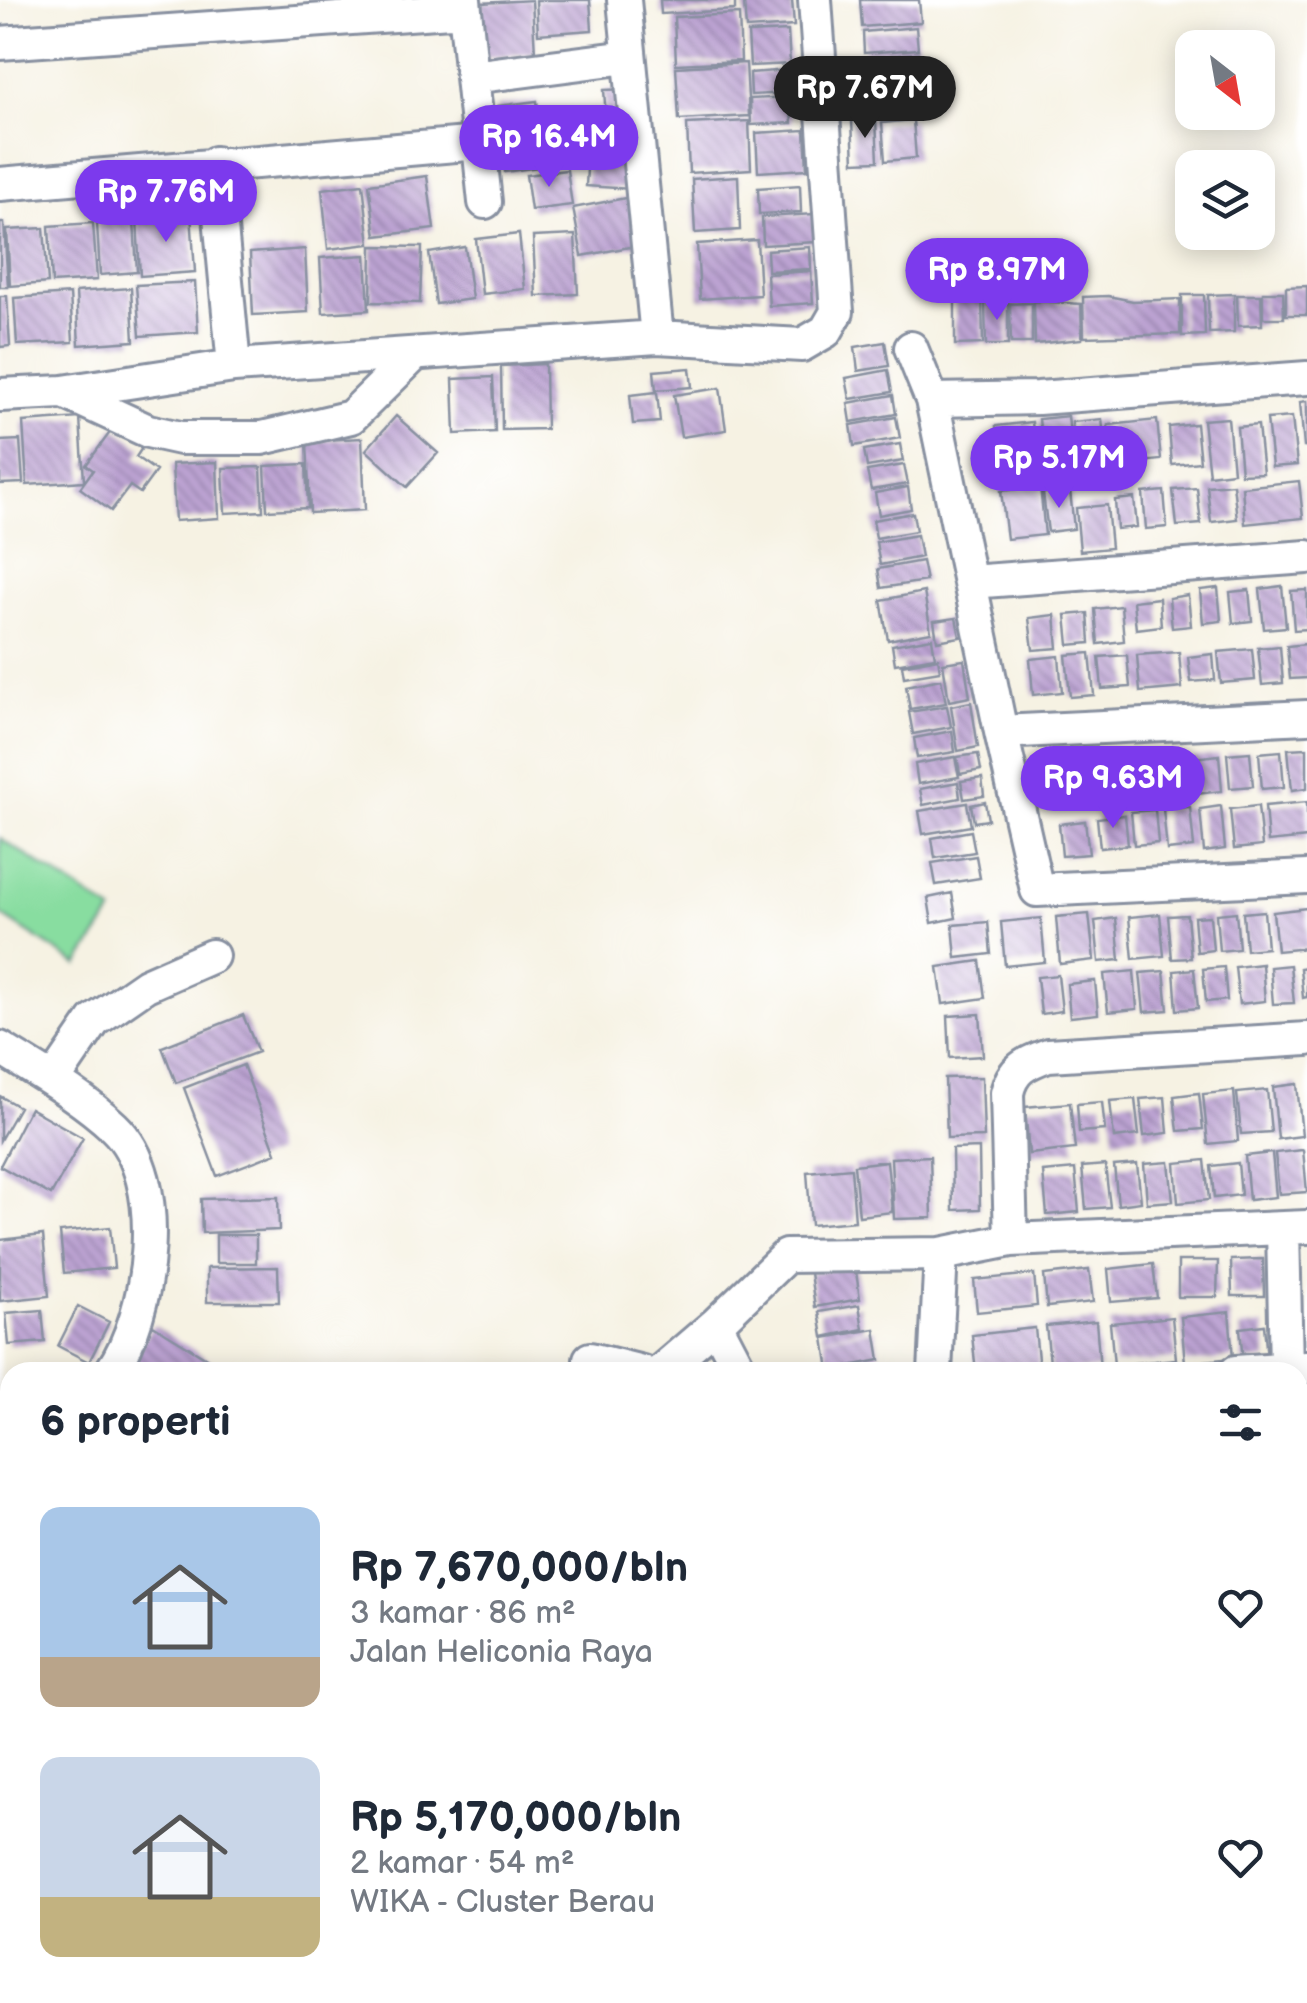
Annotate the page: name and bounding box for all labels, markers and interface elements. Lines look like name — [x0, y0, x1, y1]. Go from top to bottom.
north arrow — [1175, 30, 1275, 130]
map controls — [1175, 30, 1275, 250]
pin: Rp 7.67M — [762, 56, 968, 141]
text: Rp 7.67M — [796, 69, 934, 108]
pin: Rp 16.4M — [446, 105, 652, 190]
text: Rp 16.4M — [481, 118, 617, 157]
button: layers — [1175, 150, 1275, 250]
pin: Rp 7.76M — [63, 160, 269, 245]
text: Rp 7.76M — [97, 173, 235, 212]
pin: Rp 8.97M — [894, 238, 1100, 323]
text: Rp 8.97M — [927, 251, 1067, 290]
pin: Rp 5.17M — [956, 426, 1162, 511]
text: Rp 5.17M — [992, 439, 1126, 478]
pin: Rp 9.63M — [1010, 746, 1216, 831]
text: Rp 9.63M — [1043, 759, 1183, 798]
icon: filters — [1213, 1395, 1268, 1450]
text: 6 properti — [40, 1397, 231, 1448]
text: Rp 7,670,000/bln — [350, 1543, 688, 1594]
icon: home — [120, 1547, 240, 1667]
icon: heart — [1213, 1580, 1268, 1635]
text: 3 kamar · 86 m² — [350, 1594, 576, 1633]
text: Jalan Heliconia Raya — [350, 1633, 653, 1672]
text: Rp 5,170,000/bln — [350, 1793, 681, 1844]
icon: home — [120, 1797, 240, 1917]
icon: heart — [1213, 1830, 1268, 1885]
text: 2 kamar · 54 m² — [350, 1844, 575, 1883]
text: WIKA - Cluster Berau — [350, 1883, 655, 1922]

